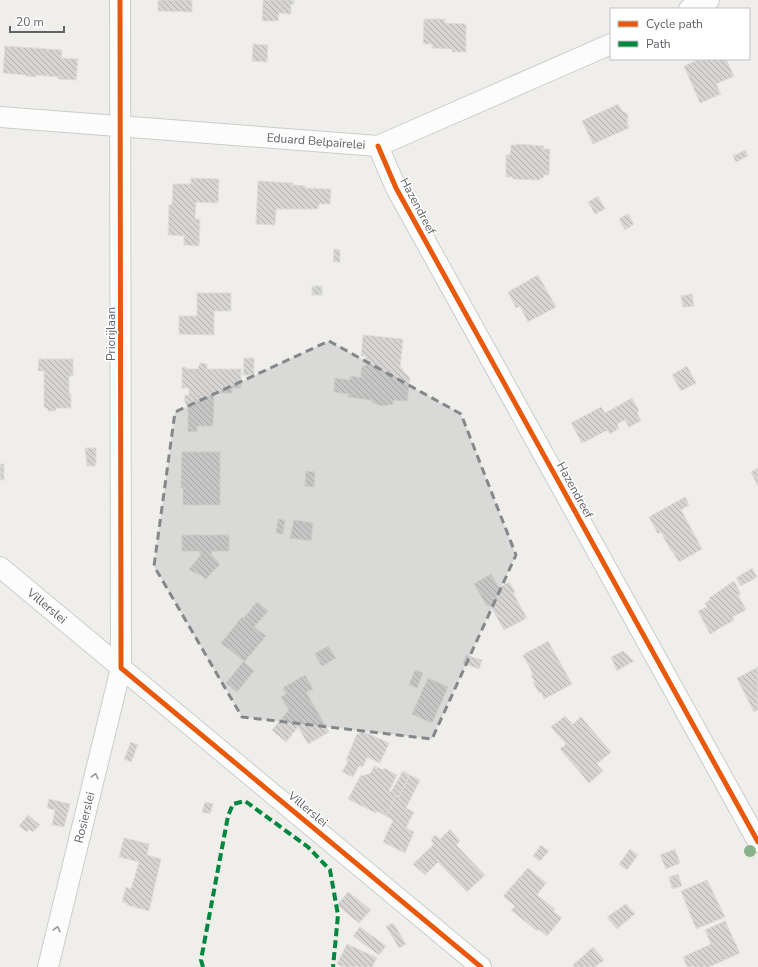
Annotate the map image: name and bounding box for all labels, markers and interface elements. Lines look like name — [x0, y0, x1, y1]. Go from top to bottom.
scale bar — [10, 8, 64, 34]
legend — [610, 8, 750, 60]
text: 20 m — [16, 14, 44, 30]
text: Cycle path — [646, 16, 703, 32]
text: Path — [646, 36, 671, 52]
street label: Eduard Belpairelei — [266, 129, 366, 153]
street label: Hazendreef — [396, 175, 440, 238]
street label: Priorijlaan — [103, 307, 119, 361]
street label: Hazendreef — [553, 459, 598, 522]
street label: Villerslei — [23, 584, 70, 627]
one-way arrow — [90, 772, 98, 779]
street label: Villerslei — [284, 787, 331, 830]
street label: Rosierslei — [71, 790, 98, 845]
one-way arrow — [53, 926, 61, 932]

